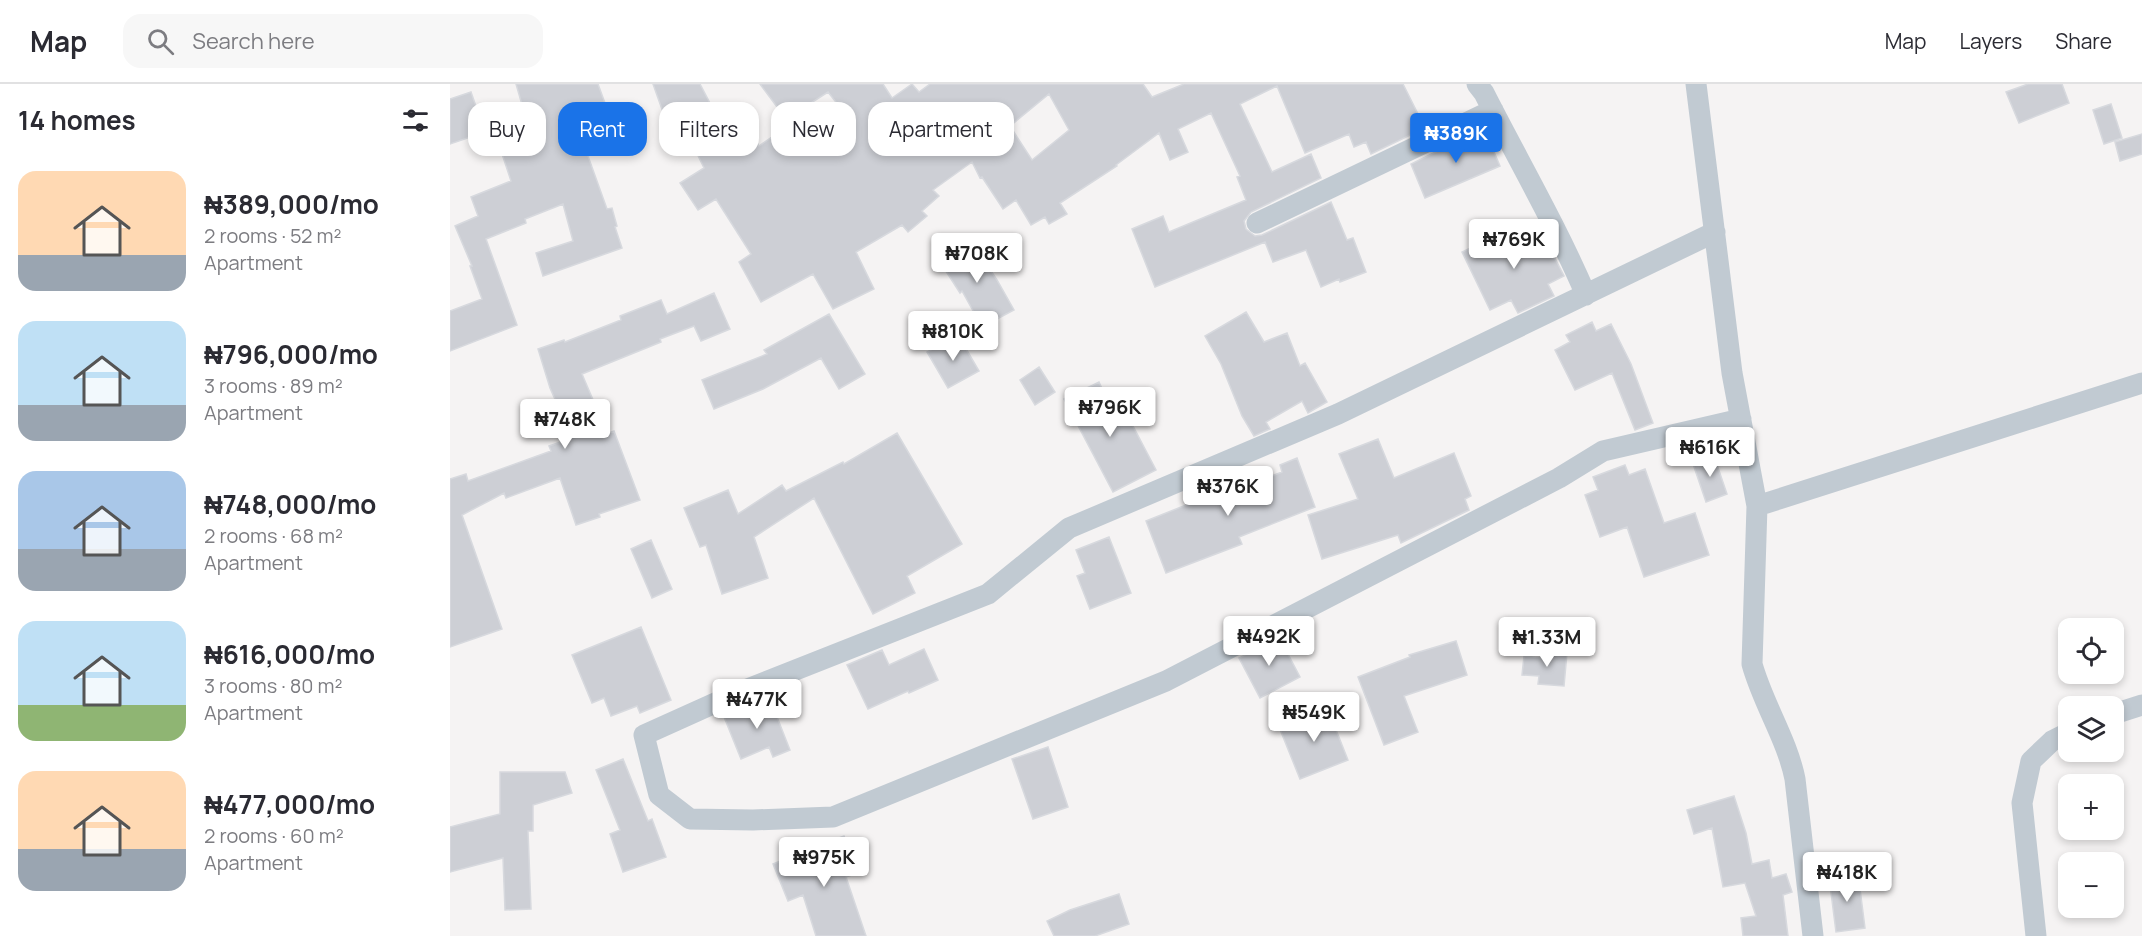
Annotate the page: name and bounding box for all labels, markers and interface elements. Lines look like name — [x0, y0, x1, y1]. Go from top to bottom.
search box — [123, 14, 543, 68]
text: Map — [30, 22, 87, 60]
icon: search — [144, 25, 177, 58]
text: Search here — [192, 26, 315, 56]
text: Map — [1885, 27, 1926, 55]
text: Layers — [1959, 27, 2022, 55]
text: Share — [2055, 27, 2112, 55]
text: 14 homes — [18, 102, 136, 138]
chip: Buy — [468, 102, 546, 156]
chip: Rent — [558, 102, 647, 156]
chip: Filters — [659, 102, 759, 156]
chip: New — [771, 102, 856, 156]
chip: Apartment — [868, 102, 1014, 156]
icon: filters — [399, 104, 432, 137]
pin: ₦389K — [1414, 113, 1498, 164]
text: ₦389K — [1424, 119, 1488, 146]
text: ₦389,000/mo — [204, 186, 379, 222]
icon: home — [66, 195, 138, 267]
pin: ₦769K — [1472, 219, 1556, 270]
text: 2 rooms · 52 m² — [204, 222, 341, 249]
text: ₦769K — [1483, 225, 1545, 252]
pin: ₦708K — [935, 233, 1019, 284]
text: ₦708K — [945, 239, 1009, 266]
text: Apartment — [204, 249, 303, 276]
pin: ₦810K — [911, 311, 995, 362]
text: ₦810K — [922, 317, 984, 344]
text: ₦796,000/mo — [204, 336, 378, 372]
icon: home — [66, 345, 138, 417]
text: 3 rooms · 89 m² — [204, 372, 343, 399]
pin: ₦796K — [1068, 387, 1152, 438]
text: ₦796K — [1079, 393, 1141, 420]
text: Apartment — [204, 399, 303, 426]
pin: ₦748K — [523, 399, 607, 450]
text: ₦748K — [534, 405, 596, 432]
pin: ₦616K — [1668, 427, 1752, 478]
text: ₦616K — [1680, 433, 1740, 460]
pin: ₦376K — [1186, 466, 1270, 517]
text: ₦376K — [1197, 472, 1259, 499]
text: ₦748,000/mo — [204, 486, 376, 522]
icon: home — [66, 495, 138, 567]
text: 2 rooms · 68 m² — [204, 522, 343, 549]
text: Apartment — [204, 549, 303, 576]
pin: ₦492K — [1227, 616, 1311, 667]
pin: ₦1.33M — [1498, 617, 1596, 668]
map controls — [2058, 618, 2124, 918]
button: locate — [2058, 618, 2124, 684]
text: ₦492K — [1237, 622, 1301, 649]
text: ₦1.33M — [1513, 623, 1581, 650]
text: ₦616,000/mo — [204, 636, 375, 672]
icon: home — [66, 645, 138, 717]
text: 3 rooms · 80 m² — [204, 672, 343, 699]
pin: ₦477K — [715, 679, 799, 730]
text: ₦477K — [726, 685, 788, 712]
pin: ₦549K — [1272, 692, 1356, 743]
button: layers — [2058, 696, 2124, 762]
text: ₦549K — [1282, 698, 1346, 725]
text: Apartment — [204, 699, 303, 726]
button: + — [2058, 774, 2124, 840]
text: ₦477,000/mo — [204, 786, 375, 822]
icon: home — [66, 795, 138, 867]
text: 2 rooms · 60 m² — [204, 822, 344, 849]
pin: ₦975K — [782, 837, 866, 888]
text: ₦975K — [793, 843, 855, 870]
text: Apartment — [204, 849, 303, 876]
pin: ₦418K — [1805, 852, 1889, 903]
button: − — [2058, 852, 2124, 918]
text: ₦418K — [1817, 858, 1877, 885]

